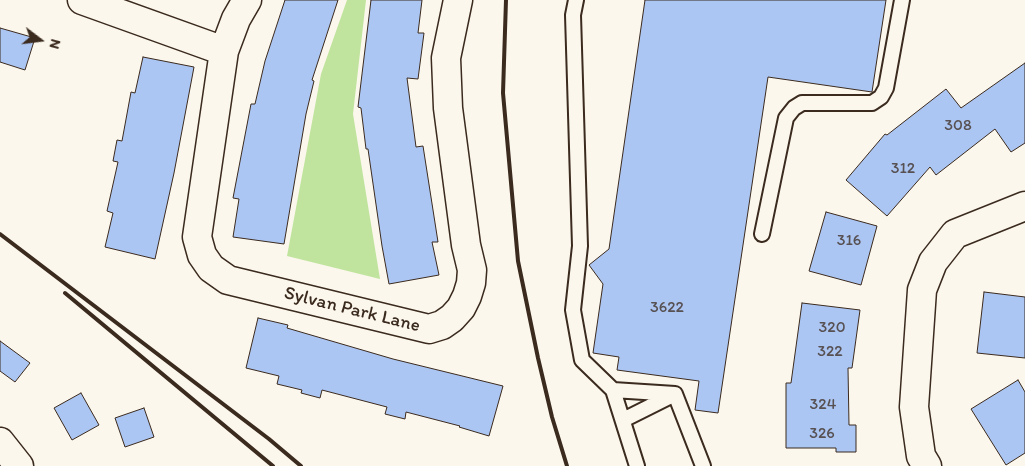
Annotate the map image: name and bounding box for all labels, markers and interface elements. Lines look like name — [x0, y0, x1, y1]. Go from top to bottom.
north arrow — [15, 15, 65, 65]
text: N — [46, 37, 64, 51]
house number: 308 — [944, 116, 972, 136]
house number: 312 — [891, 159, 915, 179]
house number: 316 — [837, 231, 861, 251]
street label: Sylvan Park Lane — [282, 282, 422, 338]
house number: 3622 — [650, 298, 684, 318]
house number: 320 — [819, 318, 845, 338]
house number: 322 — [817, 342, 843, 362]
house number: 324 — [810, 395, 836, 415]
house number: 326 — [809, 424, 835, 444]

